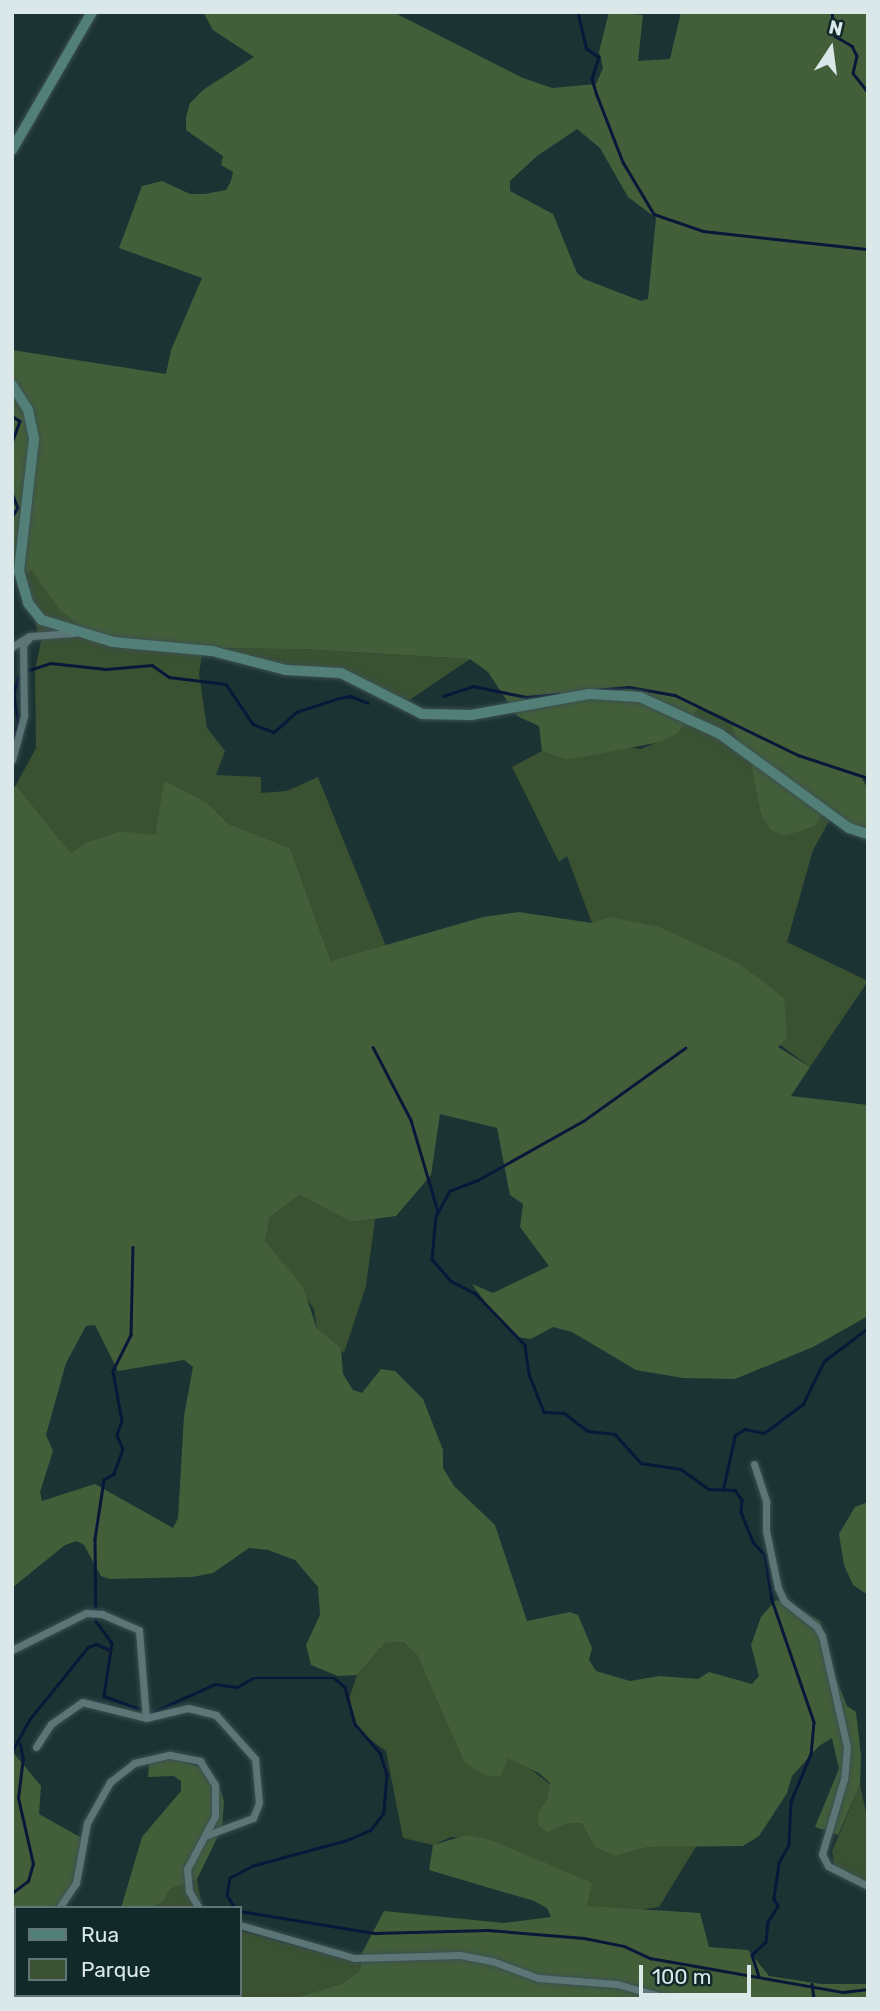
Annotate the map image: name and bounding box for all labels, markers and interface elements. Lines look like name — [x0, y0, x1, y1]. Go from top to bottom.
north arrow — [796, 14, 866, 84]
text: N — [827, 15, 845, 41]
legend — [14, 1906, 242, 1997]
text: Rua — [81, 1922, 119, 1947]
scale bar — [642, 1952, 754, 1996]
text: Parque — [81, 1957, 151, 1982]
text: 100 m — [652, 1964, 711, 1989]

